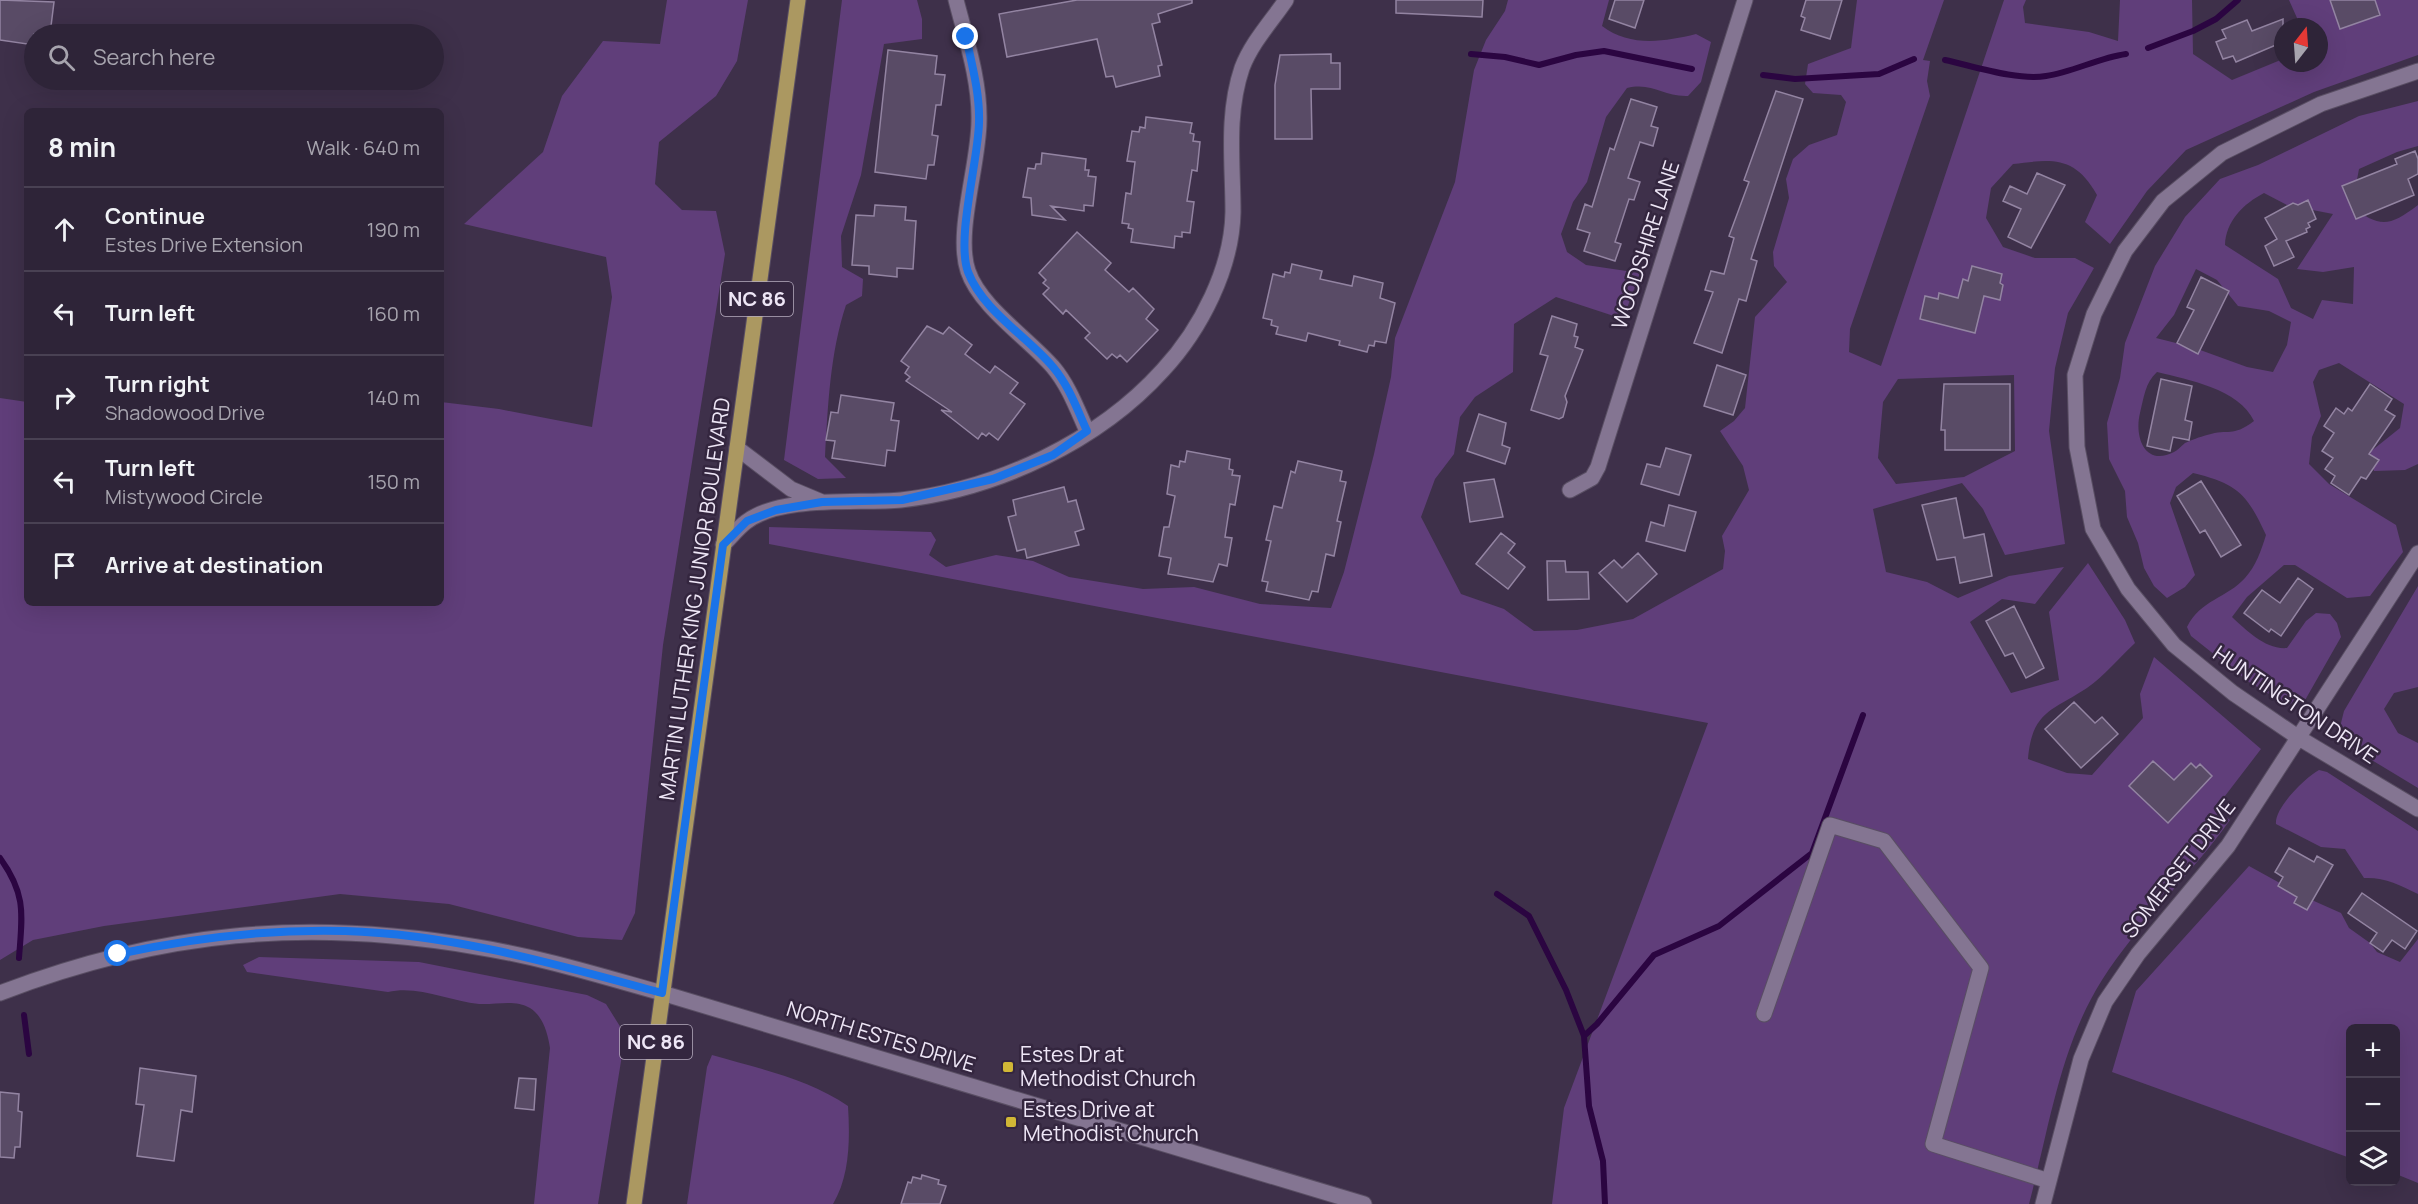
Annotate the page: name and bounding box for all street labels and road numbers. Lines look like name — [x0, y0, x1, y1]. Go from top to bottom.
street label: WOODSHIRE LANE — [1605, 157, 1686, 333]
road number: NC 86 — [721, 282, 793, 316]
street label: MARTIN LUTHER KING JUNIOR BOULEVARD — [652, 396, 736, 802]
street label: HUNTINGTON DRIVE — [2208, 639, 2383, 770]
street label: SOMERSET DRIVE — [2115, 793, 2241, 944]
street label: NORTH ESTES DRIVE — [783, 994, 979, 1078]
road number: NC 86 — [620, 1025, 692, 1059]

